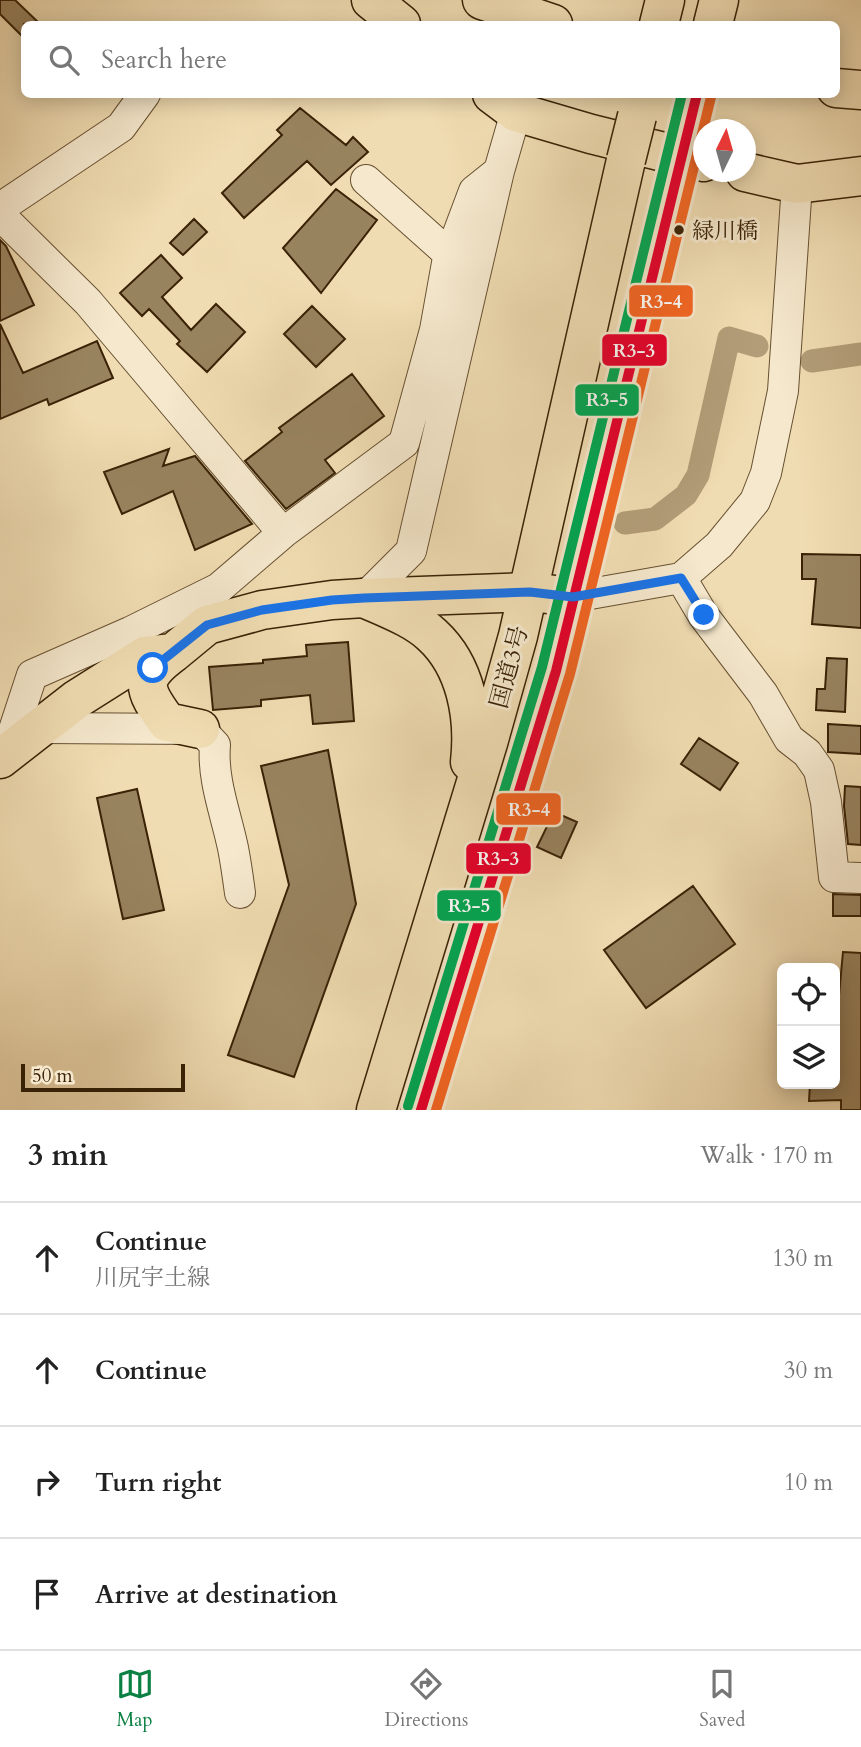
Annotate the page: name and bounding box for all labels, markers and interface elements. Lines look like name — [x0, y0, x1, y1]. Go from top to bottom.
search box — [21, 21, 840, 98]
icon: search — [45, 41, 83, 79]
text: Search here — [101, 42, 227, 77]
north arrow — [693, 119, 756, 182]
place label: 緑川橋 — [692, 216, 758, 246]
marker: 緑川橋 — [672, 223, 686, 237]
line badge: R3-4 — [628, 284, 694, 318]
text: R3-4 — [640, 289, 683, 315]
line badge: R3-3 — [601, 333, 668, 367]
text: R3-3 — [613, 338, 655, 364]
line badge: R3-5 — [574, 383, 640, 417]
text: R3-5 — [586, 387, 628, 413]
route end — [688, 599, 719, 630]
street label: 国道3号 — [483, 622, 536, 712]
route start — [137, 652, 168, 683]
line badge: R3-4 — [495, 792, 562, 826]
text: R3-4 — [508, 797, 551, 823]
line badge: R3-3 — [465, 842, 532, 875]
text: R3-3 — [477, 846, 519, 872]
line badge: R3-5 — [436, 889, 502, 922]
text: R3-5 — [448, 893, 490, 919]
map controls — [777, 963, 840, 1089]
button: locate — [777, 963, 840, 1026]
button: layers — [777, 1026, 840, 1089]
scale bar — [21, 1061, 186, 1093]
text: 50 m — [32, 1063, 73, 1089]
text: 3 min — [28, 1135, 108, 1176]
text: Walk · 170 m — [700, 1140, 833, 1171]
text: Continue — [95, 1224, 207, 1259]
icon: ahead — [28, 1239, 66, 1277]
text: 130 m — [772, 1243, 833, 1274]
text: 川尻宇土線 — [95, 1262, 210, 1293]
icon: ahead — [28, 1351, 66, 1389]
text: Continue — [95, 1353, 207, 1388]
text: 30 m — [784, 1355, 833, 1386]
icon: right — [28, 1463, 66, 1501]
text: Turn right — [95, 1465, 222, 1500]
text: 10 m — [784, 1467, 833, 1498]
icon: arrive — [28, 1575, 66, 1613]
text: Arrive at destination — [95, 1577, 338, 1612]
tab: Map — [116, 1665, 154, 1733]
tab: Directions — [385, 1665, 468, 1733]
tab: Saved — [699, 1665, 745, 1733]

